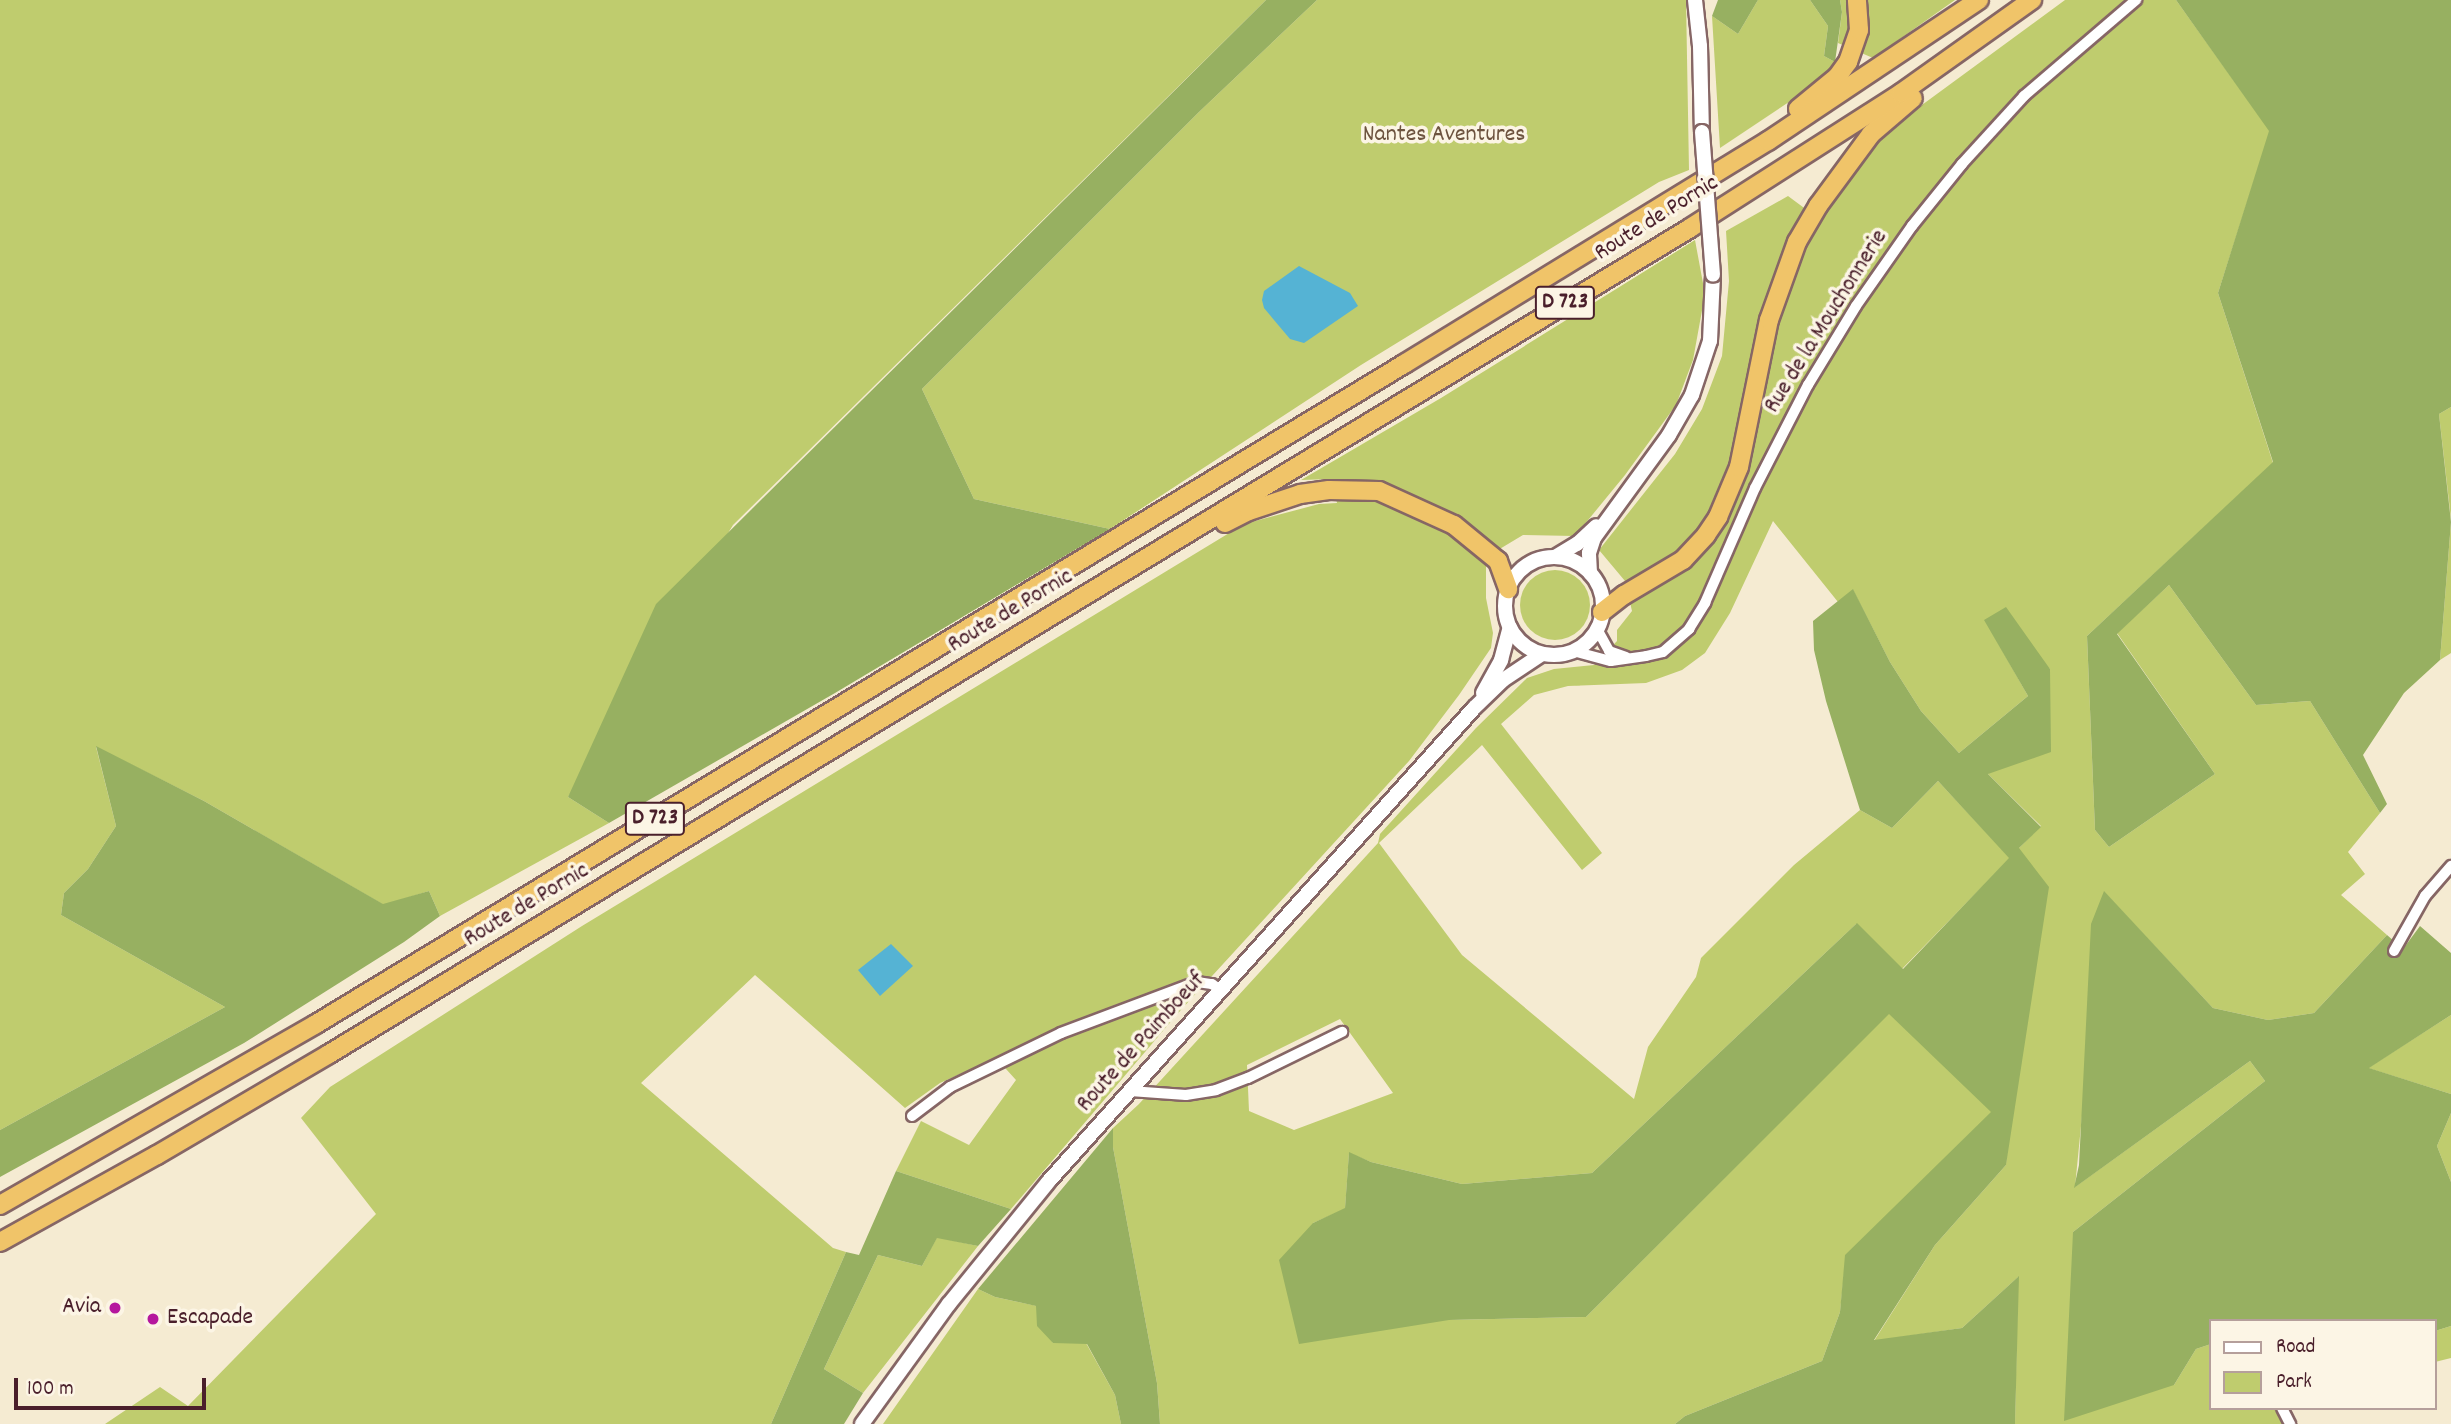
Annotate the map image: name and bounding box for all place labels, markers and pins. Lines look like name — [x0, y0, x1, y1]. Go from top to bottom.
place label: Avia — [62, 1294, 101, 1322]
marker: Avia — [107, 1300, 123, 1316]
place label: Escapade — [167, 1305, 253, 1333]
marker: Escapade — [145, 1311, 161, 1327]

